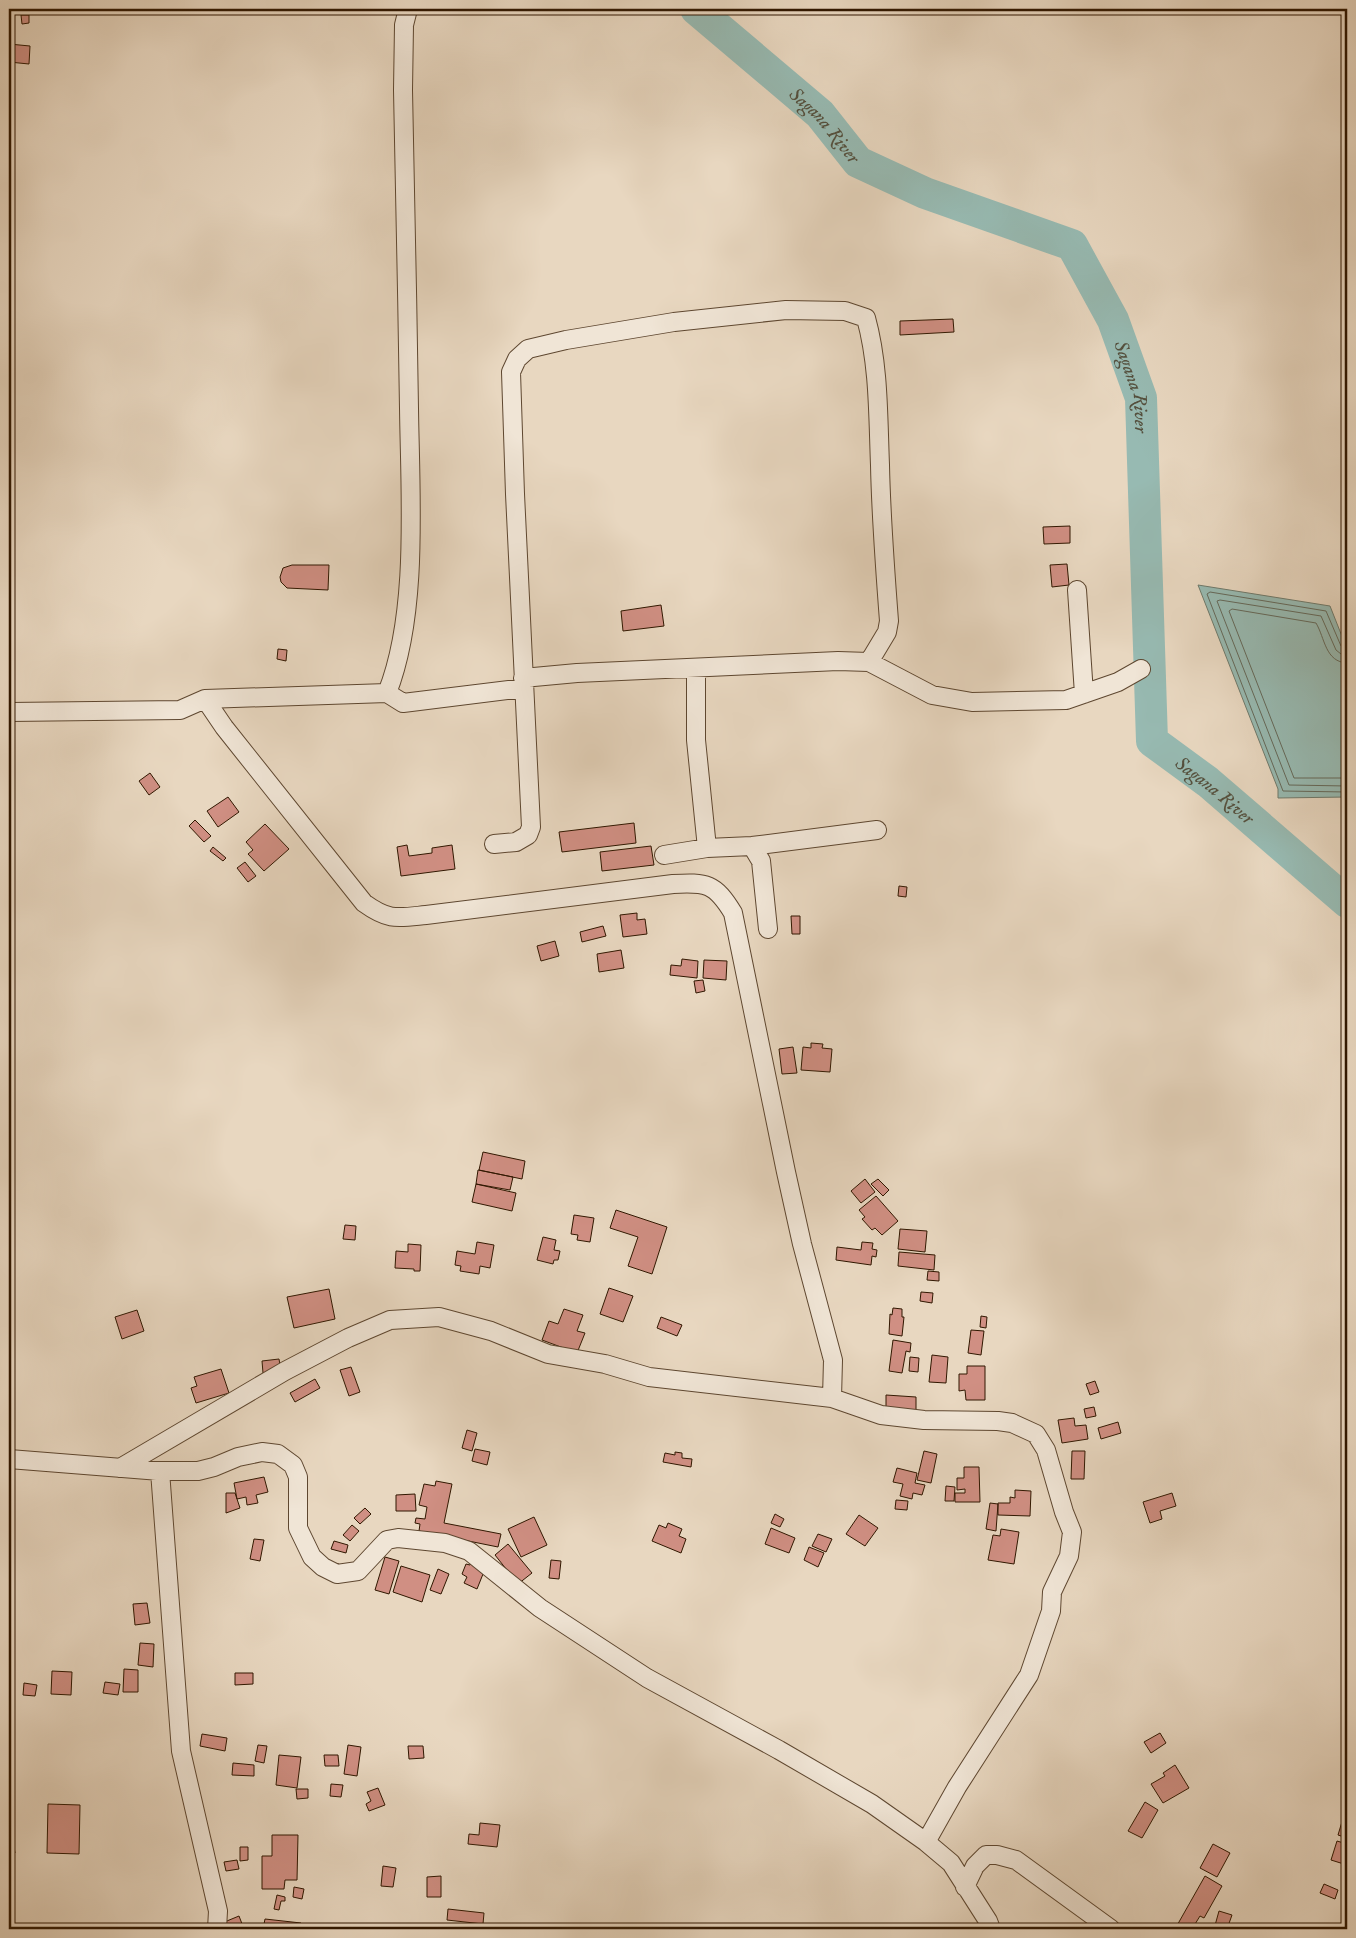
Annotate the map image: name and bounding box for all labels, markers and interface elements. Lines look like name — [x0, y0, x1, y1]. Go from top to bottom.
water label: Sagana River — [784, 83, 865, 170]
water label: Sagana River — [1107, 338, 1152, 435]
water label: Sagana River — [1170, 752, 1260, 832]

